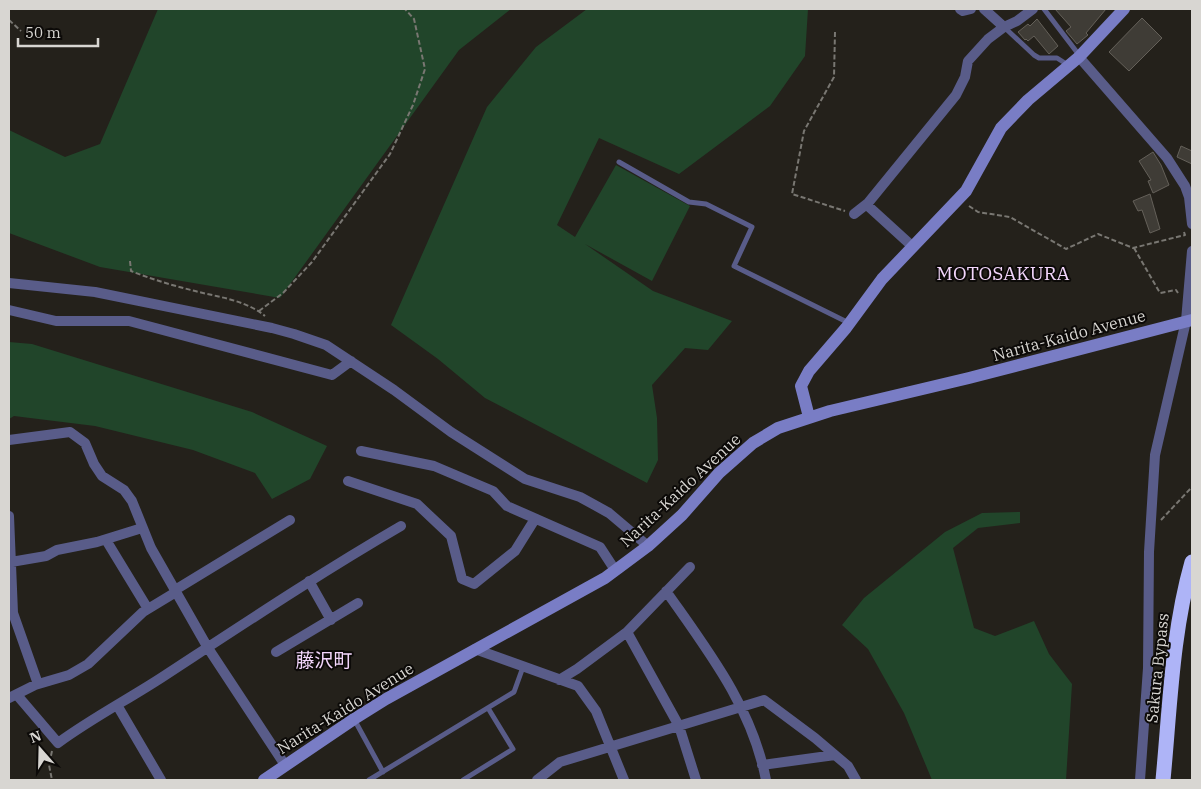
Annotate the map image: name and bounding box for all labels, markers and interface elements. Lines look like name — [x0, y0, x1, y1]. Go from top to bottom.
scale bar — [18, 15, 98, 47]
text: 50 m — [25, 23, 61, 42]
district label: MOTOSAKURA — [936, 261, 1070, 285]
street label: Narita-Kaido Avenue — [990, 305, 1148, 365]
street label: Narita-Kaido Avenue — [616, 429, 744, 551]
street label: Sakura Bypass — [1141, 612, 1173, 724]
district label: 藤沢町 — [295, 648, 353, 672]
street label: Narita-Kaido Avenue — [273, 658, 417, 758]
north arrow — [15, 724, 65, 774]
text: N — [27, 726, 44, 747]

